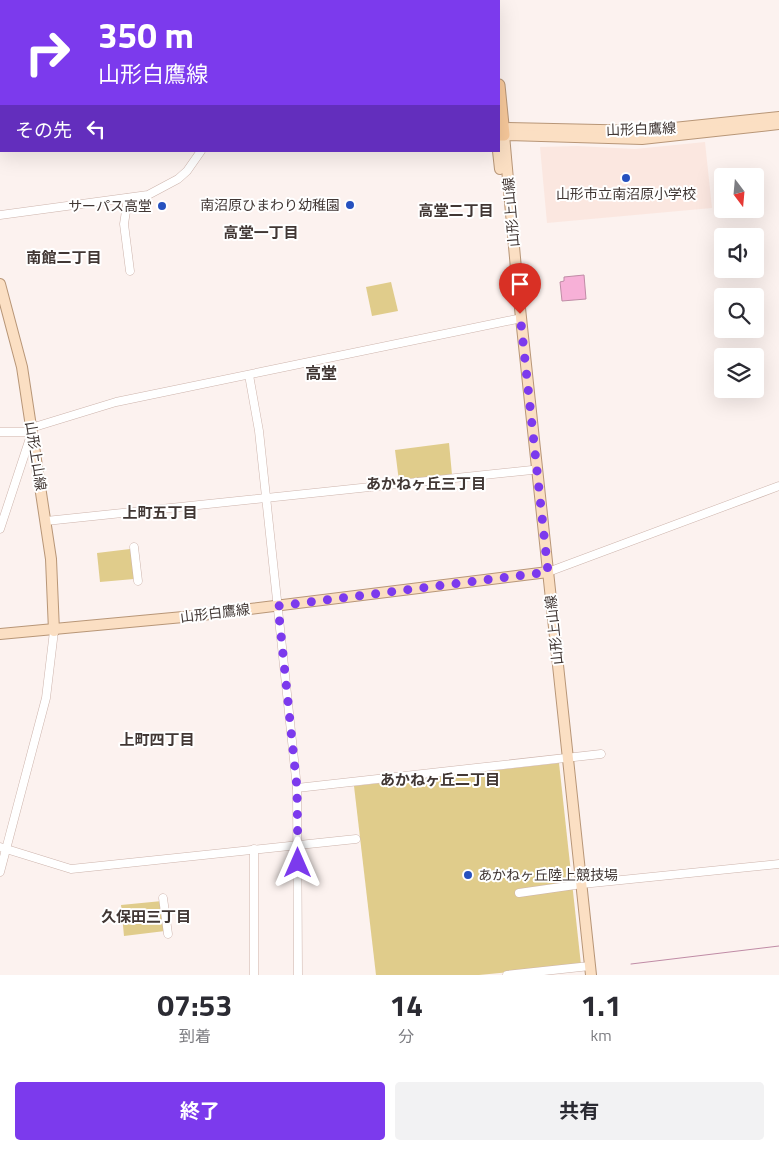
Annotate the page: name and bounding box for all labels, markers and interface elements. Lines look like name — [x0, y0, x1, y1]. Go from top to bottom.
text: 350 m — [98, 8, 194, 62]
icon: right — [15, 20, 80, 85]
text: 山形白鷹線 — [98, 57, 208, 91]
text: その先 — [15, 115, 72, 144]
icon: left — [82, 115, 110, 143]
street label: 山形白鷹線 — [606, 117, 676, 140]
north arrow — [714, 168, 764, 218]
map controls — [714, 168, 764, 398]
marker: 山形市立南沼原小学校 — [620, 172, 632, 184]
street label: 山形上山線 — [497, 176, 524, 248]
place label: 山形市立南沼原小学校 — [556, 183, 696, 204]
place label: 南沼原ひまわり幼稚園 — [200, 194, 340, 215]
place label: サーパス高堂 — [68, 195, 152, 216]
marker: 南沼原ひまわり幼稚園 — [344, 199, 356, 211]
district label: 高堂二丁目 — [418, 199, 494, 222]
marker: サーパス高堂 — [156, 200, 168, 212]
district label: 高堂一丁目 — [223, 221, 299, 244]
button: sound — [714, 228, 764, 278]
district label: 南館二丁目 — [26, 246, 102, 269]
pin — [499, 263, 541, 314]
icon: arrive — [506, 270, 534, 298]
button: search — [714, 288, 764, 338]
button: layers — [714, 348, 764, 398]
district label: 高堂 — [305, 361, 337, 385]
street label: 山形上山線 — [21, 420, 52, 492]
district label: あかねヶ丘三丁目 — [366, 472, 486, 495]
district label: 上町五丁目 — [122, 501, 198, 524]
street label: 山形上山線 — [539, 594, 568, 666]
street label: 山形白鷹線 — [179, 598, 251, 627]
district label: 上町四丁目 — [119, 728, 195, 751]
district label: あかねヶ丘二丁目 — [380, 768, 500, 791]
position arrow — [271, 836, 323, 888]
place label: あかねヶ丘陸上競技場 — [478, 864, 618, 885]
marker: あかねヶ丘陸上競技場 — [462, 869, 474, 881]
district label: 久保田三丁目 — [101, 905, 191, 928]
text: 07:53 — [157, 982, 232, 1028]
text: 14 — [389, 982, 423, 1028]
text: 1.1 — [580, 982, 622, 1028]
text: km — [591, 1023, 612, 1047]
text: 到着 — [179, 1024, 211, 1048]
text: 分 — [398, 1024, 414, 1048]
button: 終了 — [15, 1082, 385, 1140]
button: 共有 — [395, 1082, 764, 1140]

